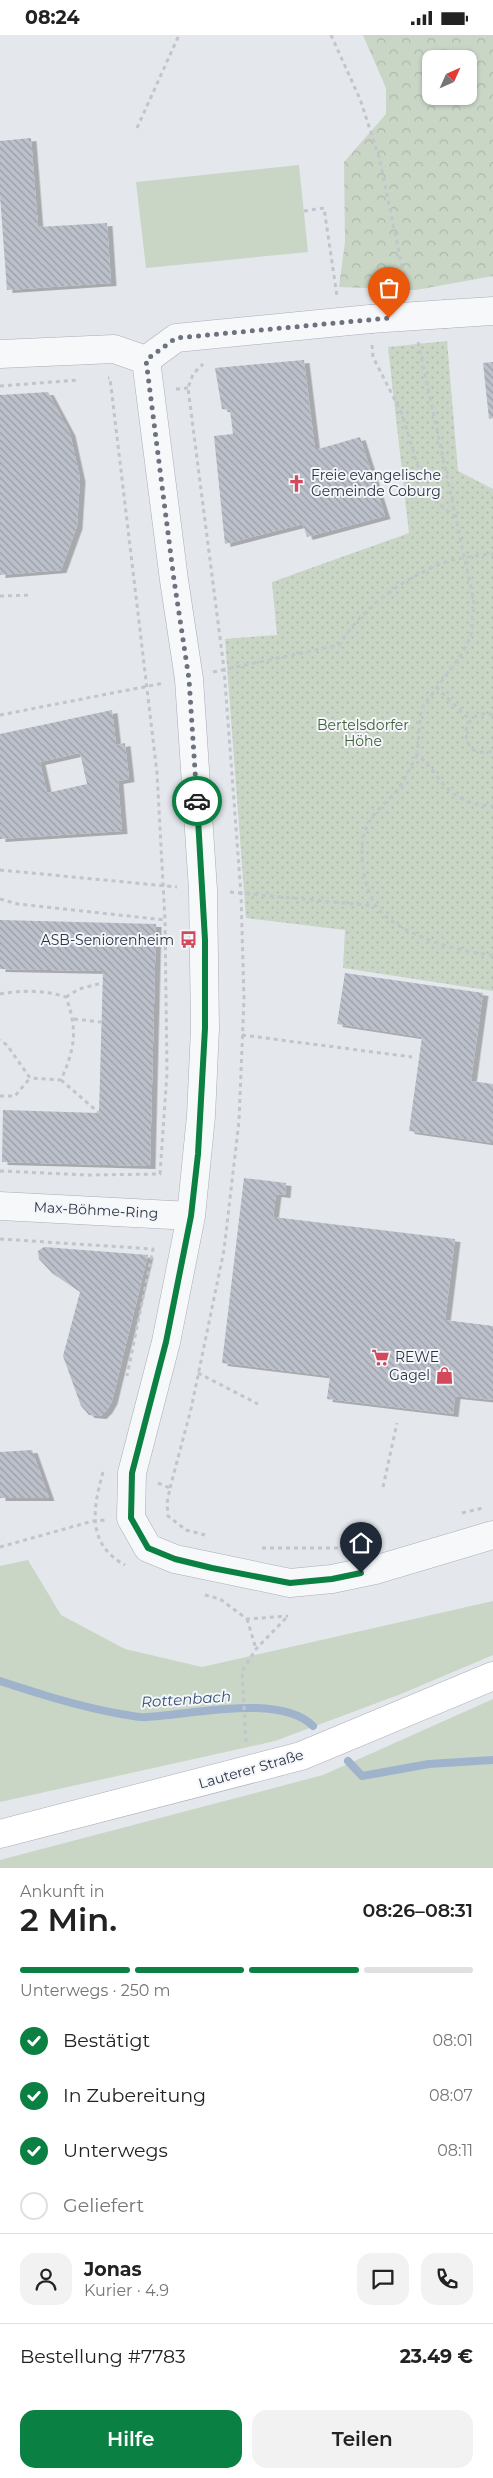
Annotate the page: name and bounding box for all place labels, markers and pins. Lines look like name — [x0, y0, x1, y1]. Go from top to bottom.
pin — [368, 267, 410, 318]
place label: Freie evangelische Gemeinde Coburg — [311, 466, 441, 500]
church icon: Freie evangelische Gemeinde Coburg — [287, 473, 307, 493]
bus stop icon: ASB-Seniorenheim — [178, 930, 198, 950]
place label: ASB-Seniorenheim — [41, 931, 174, 949]
supermarket icon: REWE — [371, 1347, 391, 1367]
place label: REWE — [395, 1348, 439, 1366]
shop icon: Gagel — [434, 1365, 454, 1385]
place label: Gagel — [389, 1366, 430, 1384]
pin — [340, 1522, 382, 1573]

